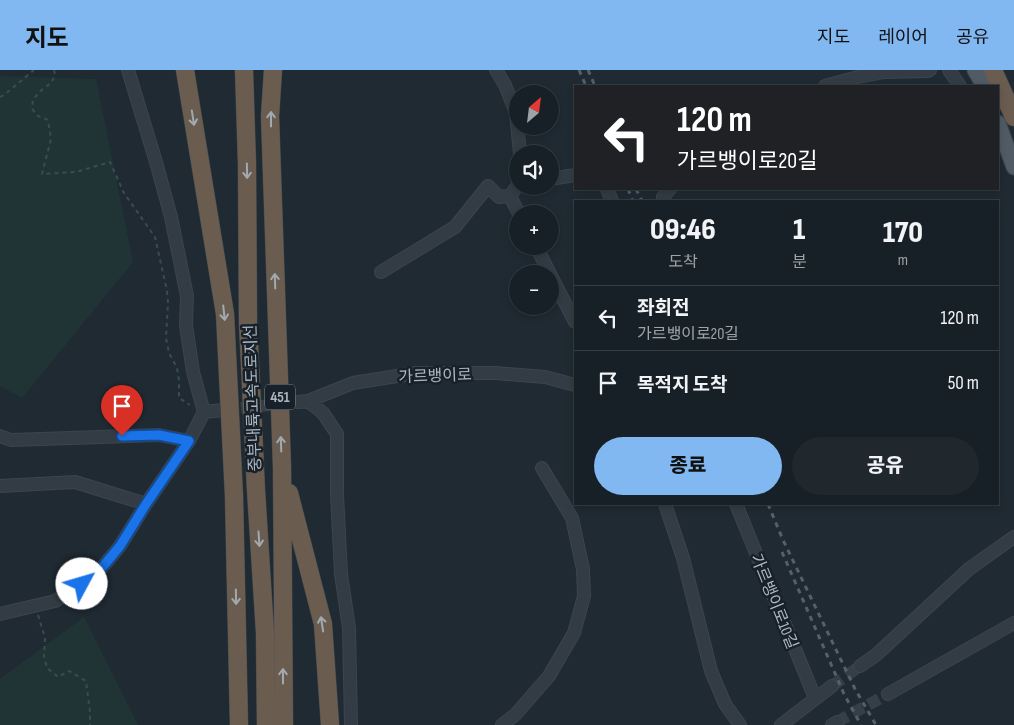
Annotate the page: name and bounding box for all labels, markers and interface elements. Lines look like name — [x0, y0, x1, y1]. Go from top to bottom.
text: 지도 — [25, 24, 69, 53]
text: 지도 — [817, 27, 850, 48]
text: 레이어 — [878, 27, 928, 48]
text: 공유 — [956, 27, 989, 48]
north arrow — [509, 85, 559, 135]
map controls — [509, 85, 559, 315]
text: 120 m — [677, 99, 752, 142]
icon: left — [594, 105, 659, 170]
one-way arrow — [189, 110, 199, 126]
one-way arrow — [266, 111, 276, 128]
button: sound — [509, 145, 559, 195]
text: 가르뱅이로20길 — [677, 148, 817, 175]
one-way arrow — [242, 162, 252, 179]
button: + — [509, 205, 559, 255]
text: 09:46 — [650, 212, 716, 248]
text: 1 — [793, 212, 805, 248]
text: 170 — [883, 215, 923, 251]
text: m — [898, 251, 908, 270]
text: 도착 — [668, 253, 698, 272]
text: 분 — [792, 253, 807, 272]
button: − — [509, 265, 559, 315]
one-way arrow — [271, 274, 280, 290]
text: 좌회전 — [637, 297, 689, 320]
icon: left — [594, 304, 622, 332]
one-way arrow — [219, 305, 229, 321]
text: 120 m — [941, 307, 979, 330]
street label: 중부내륙고속도로지선 — [241, 324, 266, 472]
text: 가르뱅이로20길 — [637, 325, 739, 344]
street label: 가르뱅이로 — [398, 366, 472, 387]
icon: arrive — [594, 369, 622, 397]
text: 50 m — [948, 372, 979, 395]
text: 목적지 도착 — [637, 374, 727, 397]
road number: 451 — [265, 384, 295, 410]
pin — [101, 385, 143, 436]
icon: arrive — [108, 392, 136, 420]
one-way arrow — [277, 436, 286, 452]
button: 종료 — [594, 437, 782, 495]
button: 공유 — [792, 437, 979, 495]
one-way arrow — [254, 531, 263, 547]
street label: 가르뱅이로10길 — [746, 551, 801, 652]
position arrow — [55, 557, 107, 609]
one-way arrow — [231, 588, 241, 605]
one-way arrow — [316, 617, 326, 633]
one-way arrow — [279, 669, 288, 685]

